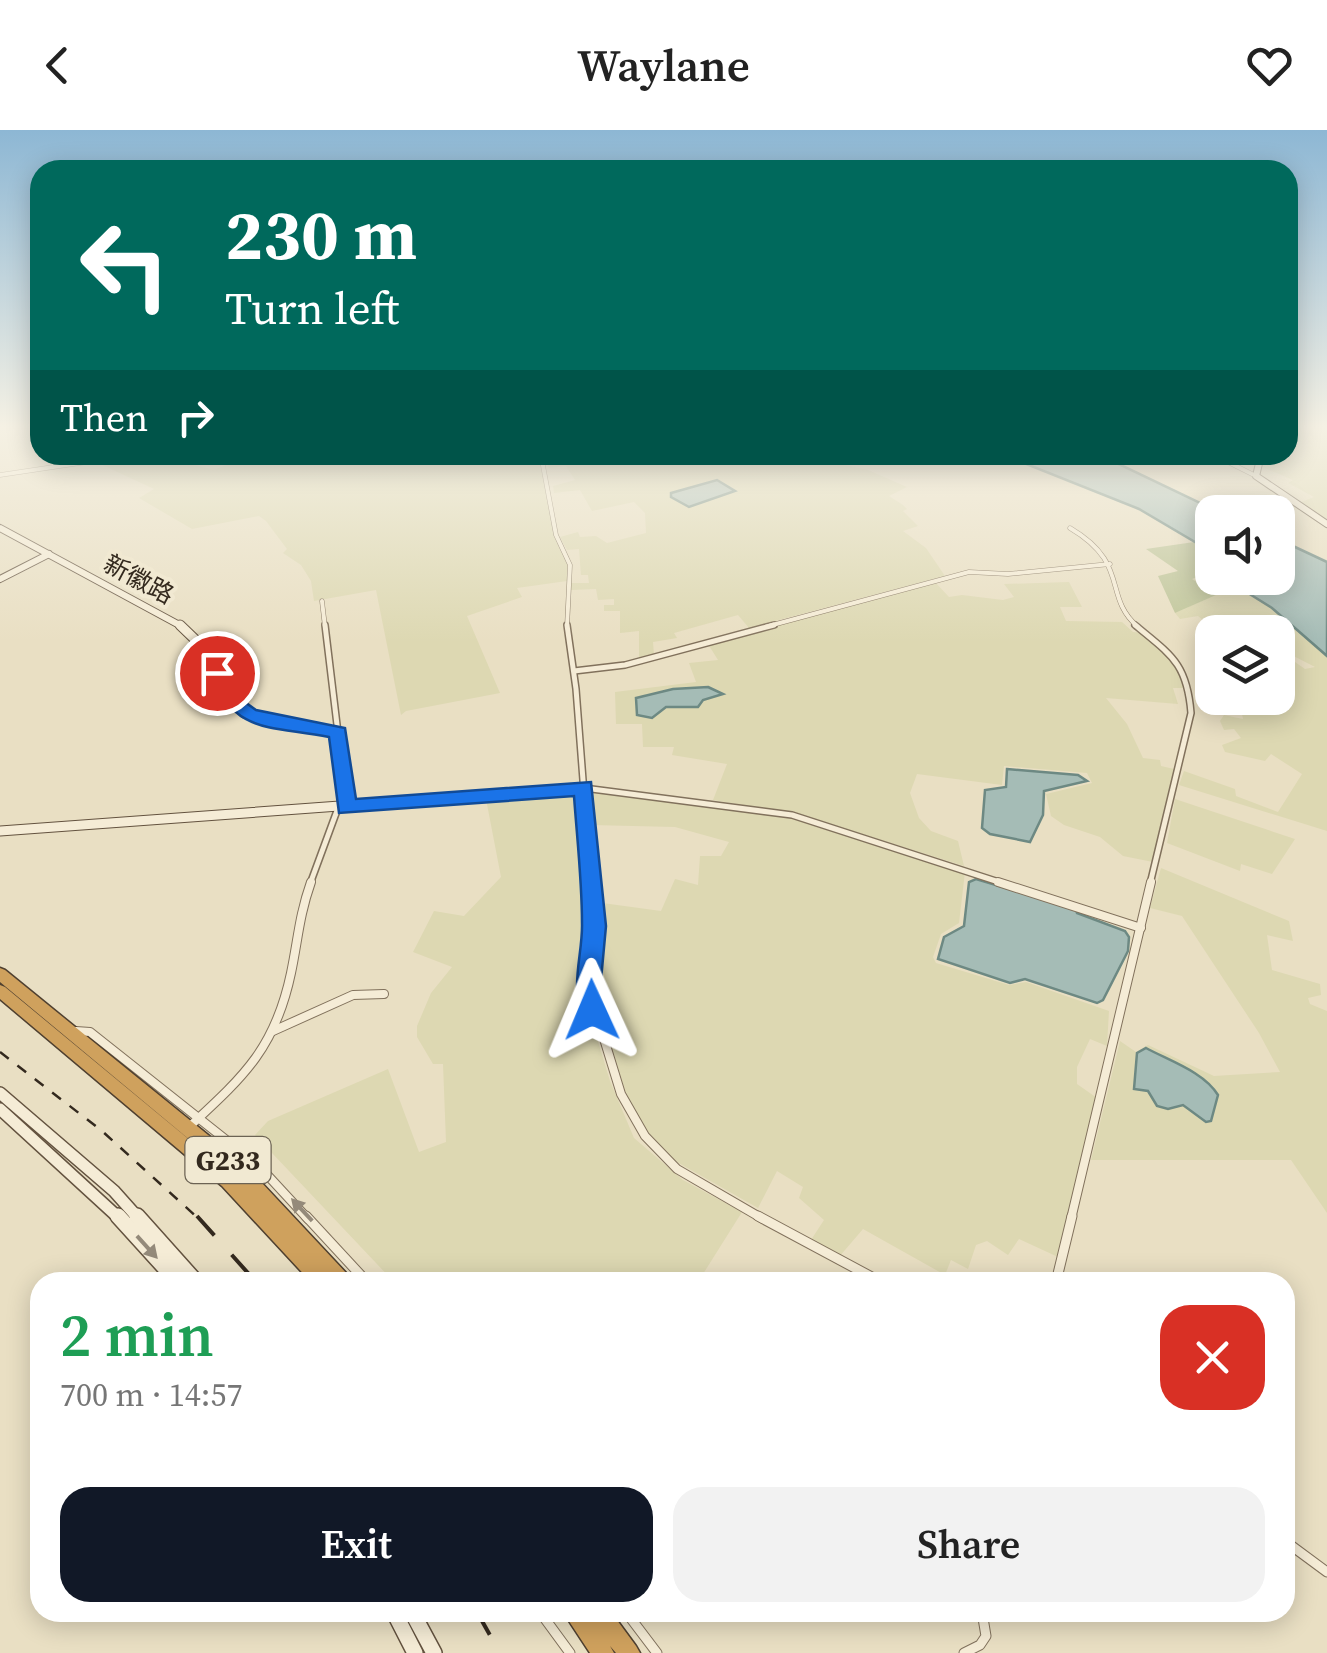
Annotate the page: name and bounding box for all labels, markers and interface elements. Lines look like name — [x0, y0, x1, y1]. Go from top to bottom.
text: Waylane — [577, 34, 750, 96]
icon: back — [30, 38, 85, 93]
icon: heart — [1242, 38, 1297, 93]
text: 230 m — [225, 186, 417, 282]
icon: left — [60, 200, 190, 330]
text: Turn left — [225, 277, 399, 339]
icon: right — [168, 390, 223, 445]
text: Then — [60, 392, 148, 444]
map controls — [1195, 495, 1295, 715]
button: sound — [1195, 495, 1295, 595]
street label: 新徽路 — [98, 546, 180, 612]
button: layers — [1195, 615, 1295, 715]
pin — [175, 631, 260, 716]
icon: arrive — [190, 646, 245, 701]
position arrow — [540, 958, 644, 1062]
road number: G233 — [186, 1137, 270, 1183]
one-way arrow — [291, 1198, 314, 1222]
one-way arrow — [136, 1234, 158, 1259]
text: 2 min — [60, 1294, 214, 1376]
button: close — [1160, 1305, 1265, 1410]
text: 700 m · 14:57 — [60, 1373, 242, 1417]
button: Exit — [60, 1487, 653, 1602]
button: Share — [673, 1487, 1265, 1602]

